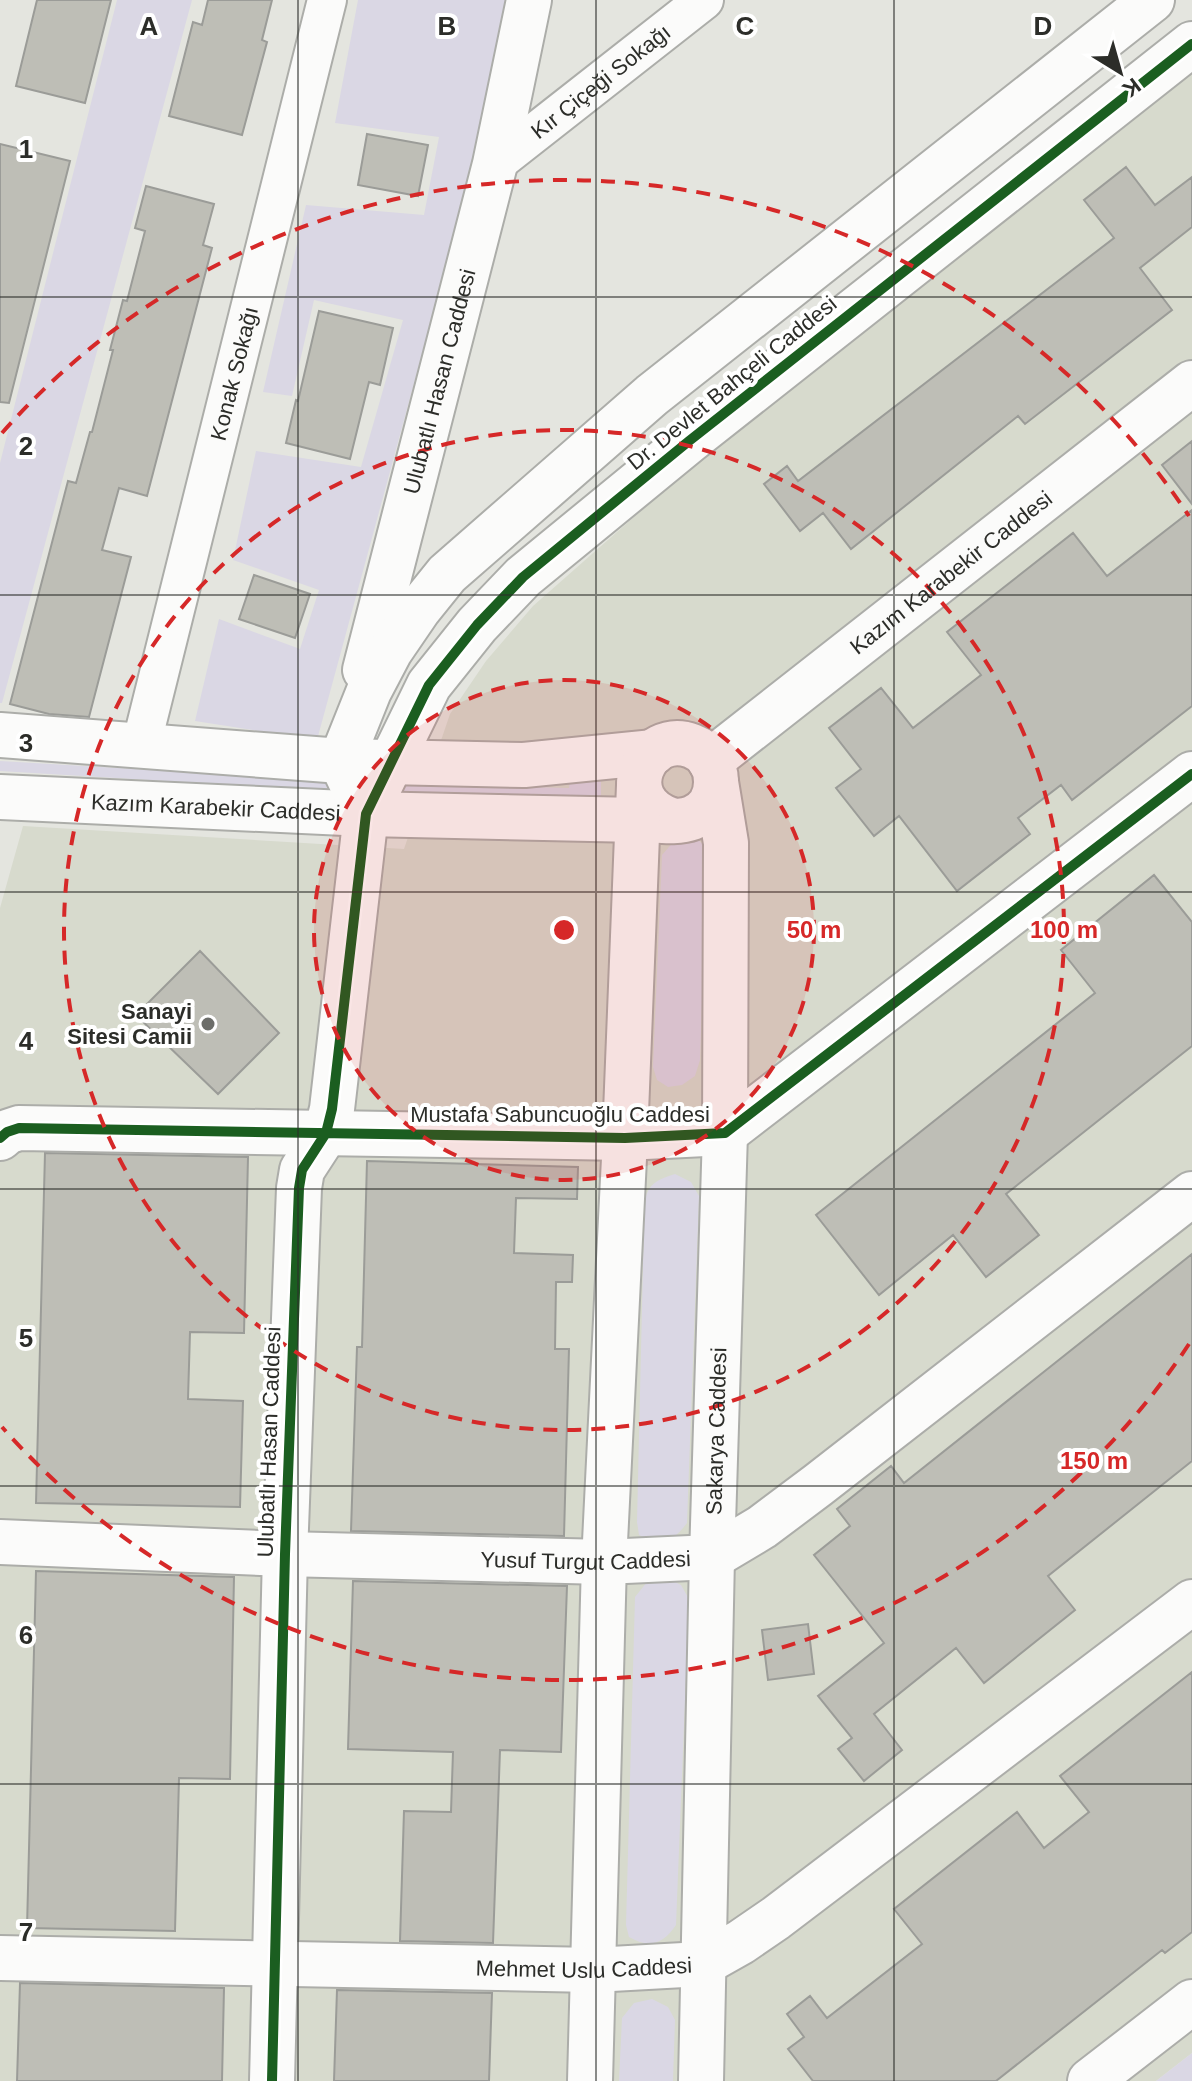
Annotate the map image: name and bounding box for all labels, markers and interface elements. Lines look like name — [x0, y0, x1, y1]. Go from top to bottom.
text: A — [140, 11, 159, 41]
text: B — [438, 11, 456, 41]
text: C — [736, 11, 755, 41]
text: D — [1034, 11, 1052, 41]
street label: Kır Çiçeği Sokağı — [526, 19, 675, 144]
north arrow — [1080, 32, 1160, 112]
text: K — [1118, 73, 1146, 102]
text: 1 — [19, 134, 33, 164]
street label: Ulubatlı Hasan Caddesi — [398, 266, 480, 497]
street label: Dr. Devlet Bahçeli Caddesi — [622, 291, 842, 475]
street label: Konak Sokağı — [205, 304, 263, 443]
text: 2 — [19, 431, 33, 461]
street label: Kazım Karabekir Caddesi — [845, 485, 1057, 659]
text: 3 — [19, 728, 33, 758]
street label: Kazım Karabekir Caddesi — [90, 789, 341, 825]
centre of rings — [550, 916, 578, 944]
text: 50 m — [787, 916, 841, 943]
text: 100 m — [1030, 916, 1098, 943]
place label: Sanayi Sitesi Camii — [67, 999, 192, 1049]
marker: Sanayi Sitesi Camii — [199, 1015, 217, 1033]
text: 4 — [19, 1026, 34, 1056]
street label: Mustafa Sabuncuoğlu Caddesi — [410, 1102, 710, 1127]
text: 5 — [19, 1323, 33, 1353]
street label: Ulubatlı Hasan Caddesi — [252, 1326, 286, 1558]
street label: Sakarya Caddesi — [701, 1347, 731, 1515]
text: 150 m — [1060, 1447, 1128, 1474]
street label: Yusuf Turgut Caddesi — [480, 1545, 691, 1574]
text: 6 — [19, 1620, 33, 1650]
text: 7 — [19, 1917, 33, 1947]
street label: Mehmet Uslu Caddesi — [475, 1952, 693, 1982]

